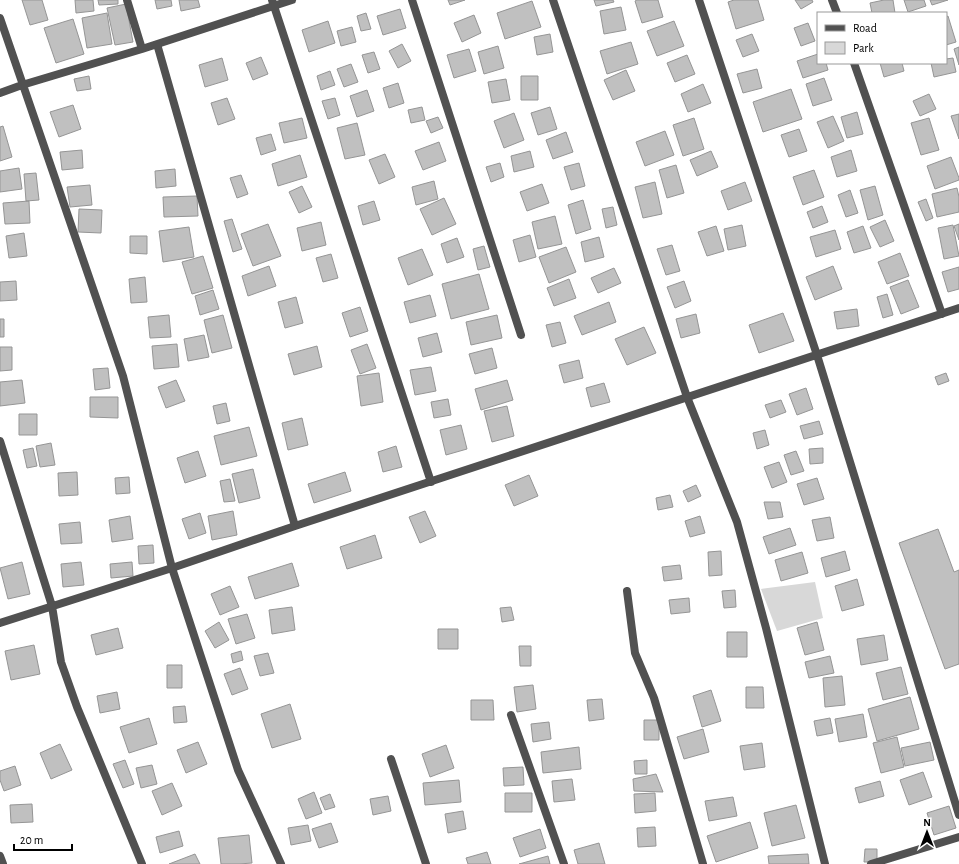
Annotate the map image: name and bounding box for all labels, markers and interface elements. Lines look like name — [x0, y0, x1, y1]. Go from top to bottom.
legend — [817, 12, 947, 64]
text: Road — [853, 22, 877, 34]
text: Park — [853, 42, 874, 54]
north arrow — [907, 812, 947, 852]
text: N — [923, 817, 931, 828]
scale bar — [14, 826, 72, 852]
text: 20 m — [20, 834, 43, 846]

